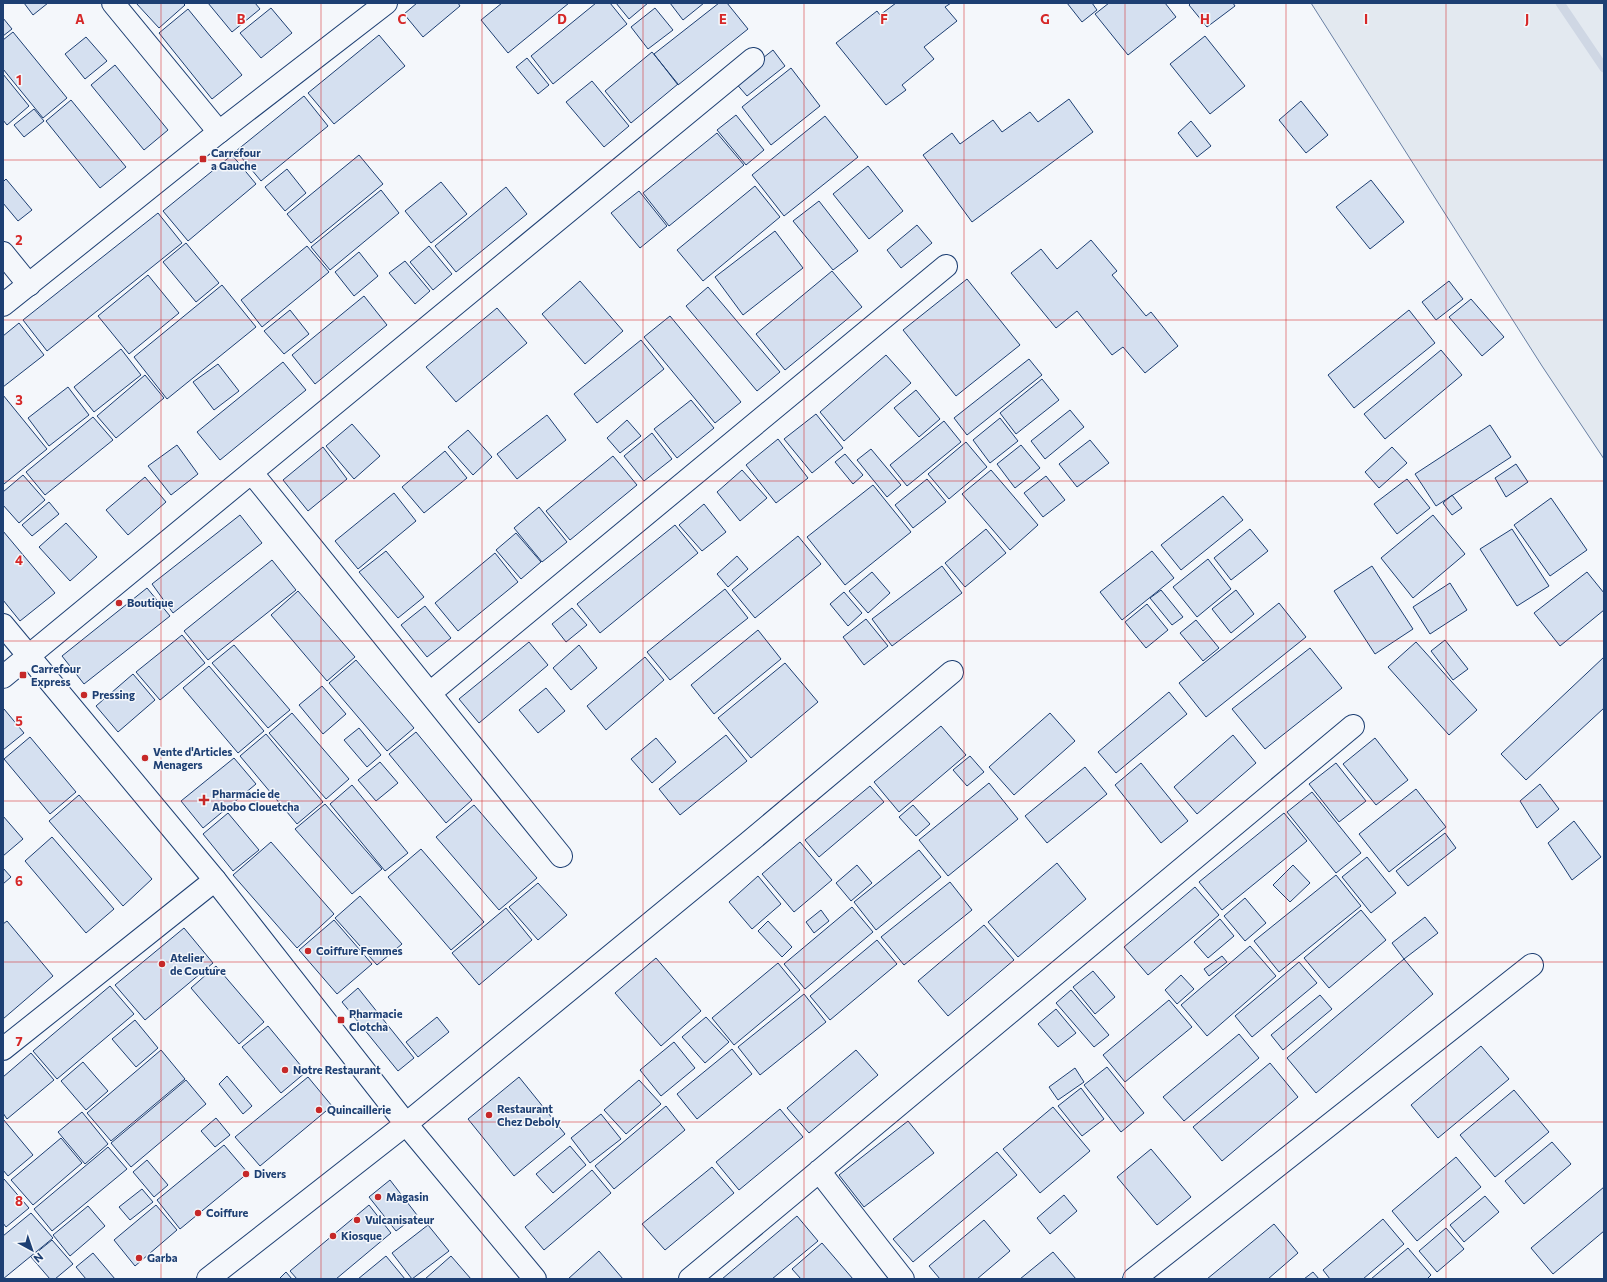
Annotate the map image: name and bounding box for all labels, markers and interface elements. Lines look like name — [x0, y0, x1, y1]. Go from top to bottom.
text: A — [75, 11, 85, 27]
text: B — [237, 11, 246, 27]
text: C — [398, 11, 407, 27]
text: D — [557, 11, 567, 27]
text: E — [719, 11, 727, 27]
text: F — [880, 11, 888, 27]
text: G — [1040, 11, 1050, 27]
text: H — [1200, 11, 1210, 27]
text: I — [1364, 11, 1368, 27]
text: J — [1525, 11, 1529, 27]
text: 1 — [16, 72, 22, 88]
place label: Carrefour a Gauche — [211, 146, 261, 172]
marker: Carrefour a Gauche — [198, 154, 208, 164]
text: 2 — [15, 232, 23, 248]
text: 3 — [15, 392, 23, 408]
text: 4 — [15, 552, 23, 568]
place label: Boutique — [127, 596, 174, 609]
marker: Boutique — [114, 598, 124, 608]
place label: Carrefour Express — [31, 662, 81, 688]
marker: Carrefour Express — [18, 670, 28, 680]
place label: Pressing — [92, 688, 135, 701]
marker: Pressing — [79, 690, 89, 700]
text: 5 — [15, 713, 23, 729]
place label: Vente d'Articles Menagers — [153, 745, 232, 771]
marker: Vente d'Articles Menagers — [140, 753, 150, 763]
place label: Pharmacie de Abobo Clouetcha — [212, 787, 300, 813]
marker: Pharmacie de Abobo Clouetcha — [199, 795, 209, 805]
text: 6 — [15, 873, 23, 889]
place label: Coiffure Femmes — [316, 944, 403, 957]
marker: Coiffure Femmes — [303, 946, 313, 956]
place label: Atelier de Couture — [170, 951, 226, 977]
marker: Atelier de Couture — [157, 959, 167, 969]
place label: Pharmacie Clotcha — [349, 1007, 403, 1033]
marker: Pharmacie Clotcha — [336, 1015, 346, 1025]
text: 7 — [15, 1033, 23, 1049]
place label: Notre Restaurant — [293, 1063, 381, 1076]
marker: Notre Restaurant — [280, 1065, 290, 1075]
place label: Restaurant Chez Deboly — [497, 1102, 560, 1128]
place label: Quincaillerie — [327, 1103, 391, 1116]
marker: Quincaillerie — [314, 1105, 324, 1115]
marker: Restaurant Chez Deboly — [484, 1110, 494, 1120]
place label: Divers — [254, 1167, 286, 1180]
marker: Divers — [241, 1169, 251, 1179]
place label: Magasin — [386, 1190, 429, 1203]
marker: Magasin — [373, 1192, 383, 1202]
text: 8 — [15, 1193, 23, 1209]
place label: Coiffure — [206, 1206, 249, 1219]
marker: Coiffure — [193, 1208, 203, 1218]
place label: Vulcanisateur — [365, 1213, 435, 1226]
marker: Vulcanisateur — [352, 1215, 362, 1225]
place label: Kiosque — [341, 1229, 382, 1242]
north arrow — [12, 1230, 52, 1270]
marker: Kiosque — [328, 1231, 338, 1241]
text: N — [31, 1250, 46, 1266]
place label: Garba — [147, 1251, 178, 1264]
marker: Garba — [134, 1253, 144, 1263]

